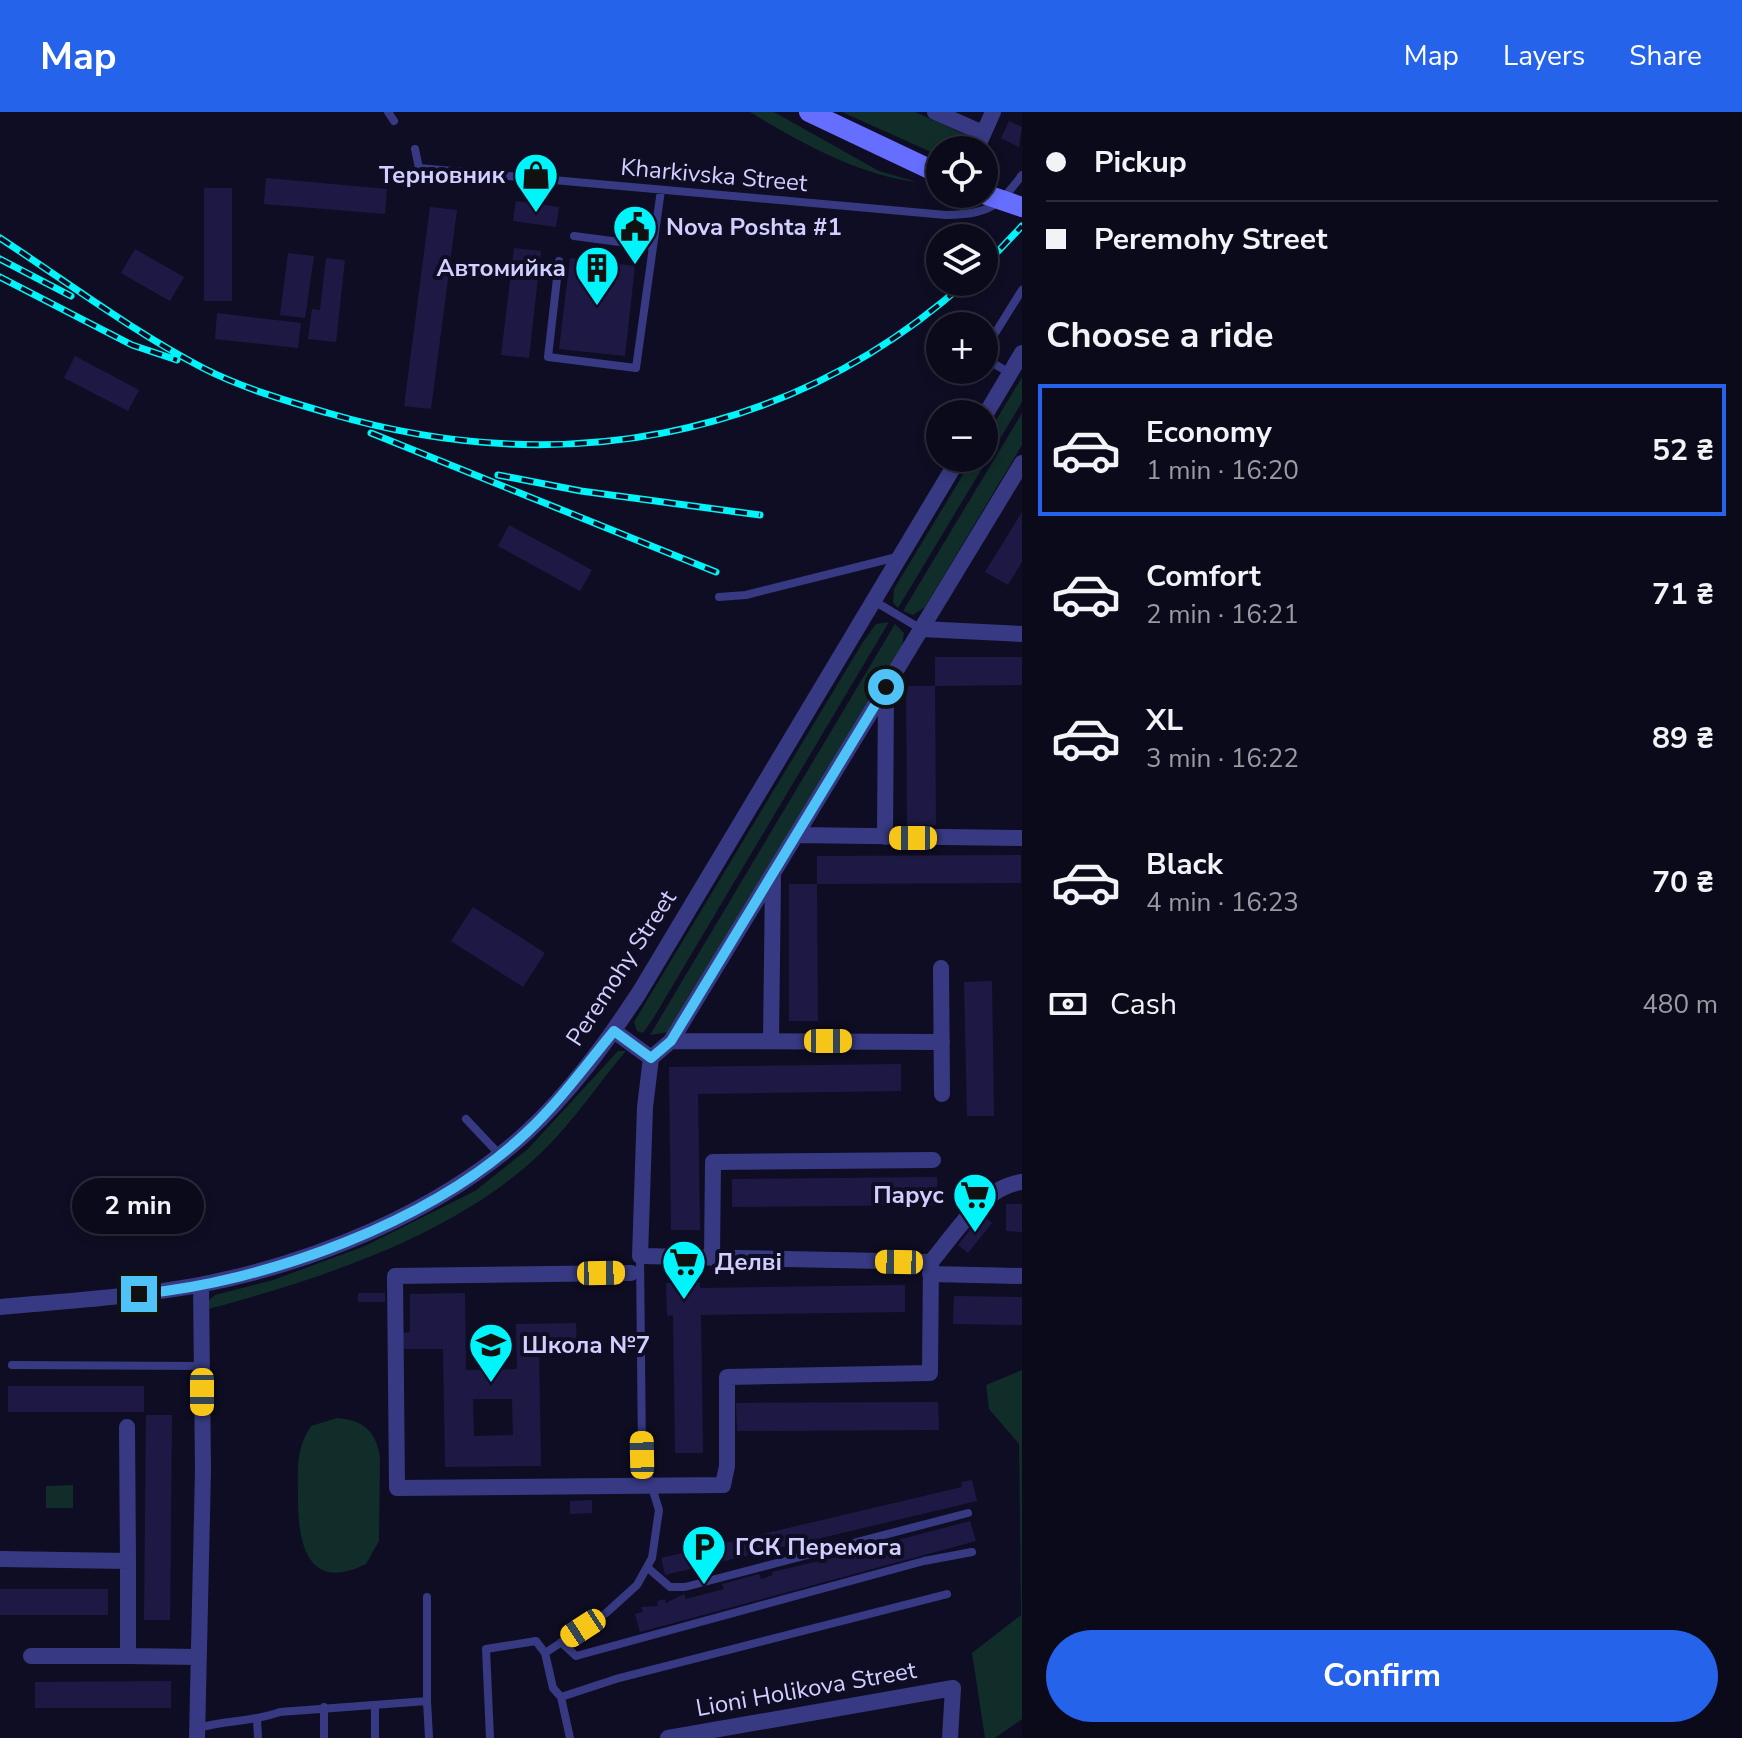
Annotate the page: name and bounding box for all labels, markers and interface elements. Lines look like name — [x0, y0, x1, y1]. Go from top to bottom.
text: Map — [40, 31, 117, 82]
text: Map — [1404, 37, 1459, 75]
text: Layers — [1503, 37, 1585, 75]
text: Share — [1629, 37, 1702, 75]
map controls — [926, 136, 998, 472]
button: locate — [926, 136, 998, 208]
text: Pickup — [1094, 142, 1187, 183]
shop icon: Терновник — [512, 151, 560, 214]
street label: Kharkivska Street — [619, 151, 809, 199]
place label: Терновник — [379, 159, 506, 191]
public building icon: Nova Poshta #1 — [611, 203, 659, 266]
place label: Nova Poshta #1 — [666, 211, 842, 243]
text: Peremohy Street — [1094, 219, 1328, 260]
button: layers — [926, 224, 998, 296]
building icon: Автомийка — [573, 244, 621, 307]
place label: Автомийка — [437, 252, 566, 284]
text: Choose a ride — [1046, 311, 1274, 360]
button: + — [926, 312, 998, 384]
button: − — [926, 400, 998, 472]
text: Economy — [1146, 412, 1272, 453]
icon: car — [1050, 414, 1122, 486]
text: 52 ₴ — [1652, 430, 1714, 471]
text: 1 min · 16:20 — [1146, 453, 1299, 488]
text: Comfort — [1146, 556, 1261, 597]
icon: car — [1050, 558, 1122, 630]
text: 71 ₴ — [1652, 574, 1714, 615]
text: 2 min · 16:21 — [1146, 597, 1299, 632]
route start — [868, 669, 904, 705]
text: XL — [1146, 700, 1183, 741]
icon: car — [1050, 702, 1122, 774]
text: 89 ₴ — [1652, 718, 1714, 759]
text: 3 min · 16:22 — [1146, 741, 1299, 776]
car — [889, 826, 937, 850]
text: Black — [1146, 844, 1223, 885]
icon: car — [1050, 846, 1122, 918]
text: 70 ₴ — [1652, 862, 1714, 903]
street label: Peremohy Street — [559, 883, 684, 1052]
text: 4 min · 16:23 — [1146, 885, 1299, 920]
icon: cash — [1046, 982, 1090, 1026]
text: Cash — [1110, 984, 1177, 1025]
text: 480 m — [1642, 987, 1718, 1022]
car — [804, 1029, 852, 1053]
supermarket icon: Парус — [951, 1171, 999, 1234]
callout: 2 min — [73, 1178, 205, 1234]
place label: Парус — [873, 1179, 944, 1211]
text: 2 min — [104, 1188, 172, 1223]
supermarket icon: Делві — [660, 1238, 708, 1301]
place label: Делві — [715, 1246, 782, 1278]
car — [875, 1250, 923, 1274]
car — [577, 1261, 625, 1285]
route end — [121, 1276, 157, 1312]
school or university icon: Школа №7 — [467, 1321, 515, 1384]
place label: Школа №7 — [522, 1329, 650, 1361]
car — [190, 1368, 214, 1416]
car — [630, 1431, 654, 1479]
parking icon: ГСК Перемога — [680, 1523, 728, 1586]
place label: ГСК Перемога — [735, 1531, 902, 1563]
car — [556, 1605, 610, 1651]
button: Confirm — [1046, 1630, 1718, 1722]
street label: Lioni Holikova Street — [693, 1654, 919, 1724]

